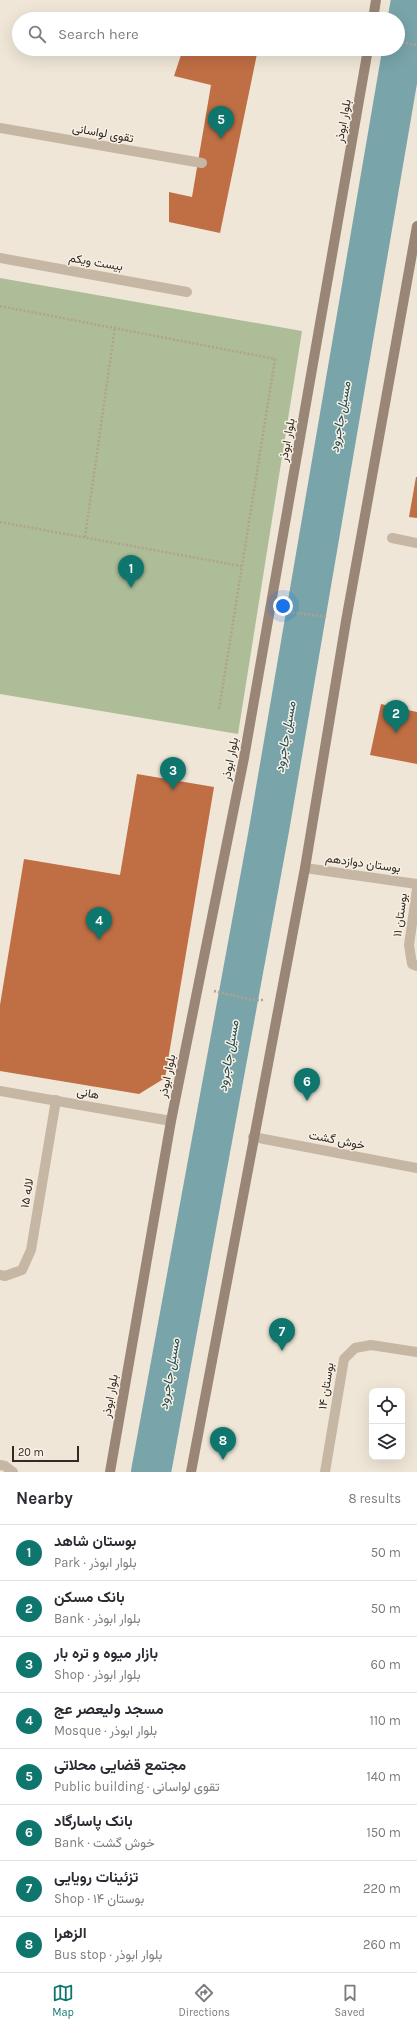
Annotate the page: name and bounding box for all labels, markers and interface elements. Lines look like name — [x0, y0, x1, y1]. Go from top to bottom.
search box — [12, 12, 405, 56]
icon: search — [26, 23, 48, 45]
text: Search here — [58, 25, 139, 43]
street label: بلوار ابوذر — [332, 98, 355, 145]
pin: 5 — [208, 106, 234, 139]
street label: تقوی لواسانی — [71, 121, 135, 146]
street label: بیست ویکم — [68, 250, 124, 275]
water label: مسیل جاجرود — [326, 380, 355, 454]
street label: بلوار ابوذر — [276, 417, 299, 464]
pin: 1 — [118, 555, 144, 588]
your location — [273, 596, 293, 616]
water label: مسیل جاجرود — [271, 700, 300, 774]
pin: 2 — [383, 700, 409, 733]
street label: بلوار ابوذر — [219, 736, 242, 783]
pin: 3 — [160, 757, 186, 790]
street label: بوستان دوازدهم — [324, 851, 401, 876]
street label: بوستان ۱۱ — [390, 892, 411, 938]
pin: 4 — [86, 907, 112, 940]
water label: مسیل جاجرود — [214, 1019, 243, 1093]
street label: بلوار ابوذر — [155, 1053, 179, 1100]
pin: 6 — [294, 1068, 320, 1101]
street label: هانی — [75, 1084, 100, 1103]
street label: خوش گشت — [307, 1128, 366, 1153]
street label: لاله ۱۵ — [18, 1177, 36, 1209]
pin: 7 — [269, 1318, 295, 1351]
water label: مسیل جاجرود — [155, 1337, 184, 1411]
street label: بوستان ۱۴ — [315, 1362, 338, 1411]
street label: بلوار ابوذر — [99, 1373, 122, 1420]
map controls — [369, 1388, 405, 1460]
button: locate — [369, 1388, 405, 1424]
button: layers — [369, 1424, 405, 1460]
pin: 8 — [210, 1427, 236, 1460]
scale bar — [12, 1444, 79, 1463]
text: 20 m — [18, 1446, 44, 1459]
text: Nearby — [16, 1488, 73, 1508]
text: 8 results — [348, 1491, 401, 1506]
text: بوستان شاهد — [54, 1532, 136, 1550]
text: 1 — [27, 1545, 31, 1560]
text: 50 m — [371, 1545, 401, 1560]
text: Park · بلوار ابوذر — [54, 1555, 136, 1570]
text: بانک مسکن — [54, 1588, 125, 1606]
text: 2 — [25, 1601, 33, 1616]
text: 50 m — [371, 1601, 401, 1616]
text: Bank · بلوار ابوذر — [54, 1611, 141, 1626]
text: بازار میوه و تره بار — [54, 1644, 158, 1662]
text: 3 — [25, 1657, 33, 1672]
text: 60 m — [371, 1657, 401, 1672]
text: Shop · بلوار ابوذر — [54, 1667, 141, 1682]
text: مسجد ولیعصر عج — [54, 1700, 164, 1718]
text: 4 — [25, 1713, 33, 1728]
text: 110 m — [369, 1713, 401, 1728]
text: Mosque · بلوار ابوذر — [54, 1723, 157, 1738]
text: مجتمع قضایی محلاتی — [54, 1756, 186, 1774]
text: 5 — [25, 1769, 33, 1784]
text: 140 m — [366, 1769, 401, 1784]
text: Public building · تقوی لواسانی — [54, 1779, 220, 1794]
text: بانک پاسارگاد — [54, 1812, 133, 1830]
text: 6 — [25, 1825, 33, 1840]
text: 150 m — [366, 1825, 401, 1840]
text: Bank · خوش گشت — [54, 1835, 155, 1850]
text: تزئینات رویایی — [54, 1868, 139, 1886]
text: 7 — [26, 1881, 32, 1896]
text: 220 m — [363, 1881, 401, 1896]
text: Shop · بوستان ۱۴ — [54, 1891, 144, 1906]
text: الزهرا — [54, 1924, 87, 1942]
text: 8 — [25, 1937, 33, 1952]
text: 260 m — [363, 1937, 401, 1952]
text: Bus stop · بلوار ابوذر — [54, 1947, 162, 1962]
tab: Map — [52, 1982, 74, 2019]
tab: Directions — [178, 1982, 230, 2019]
tab: Saved — [334, 1982, 365, 2019]

